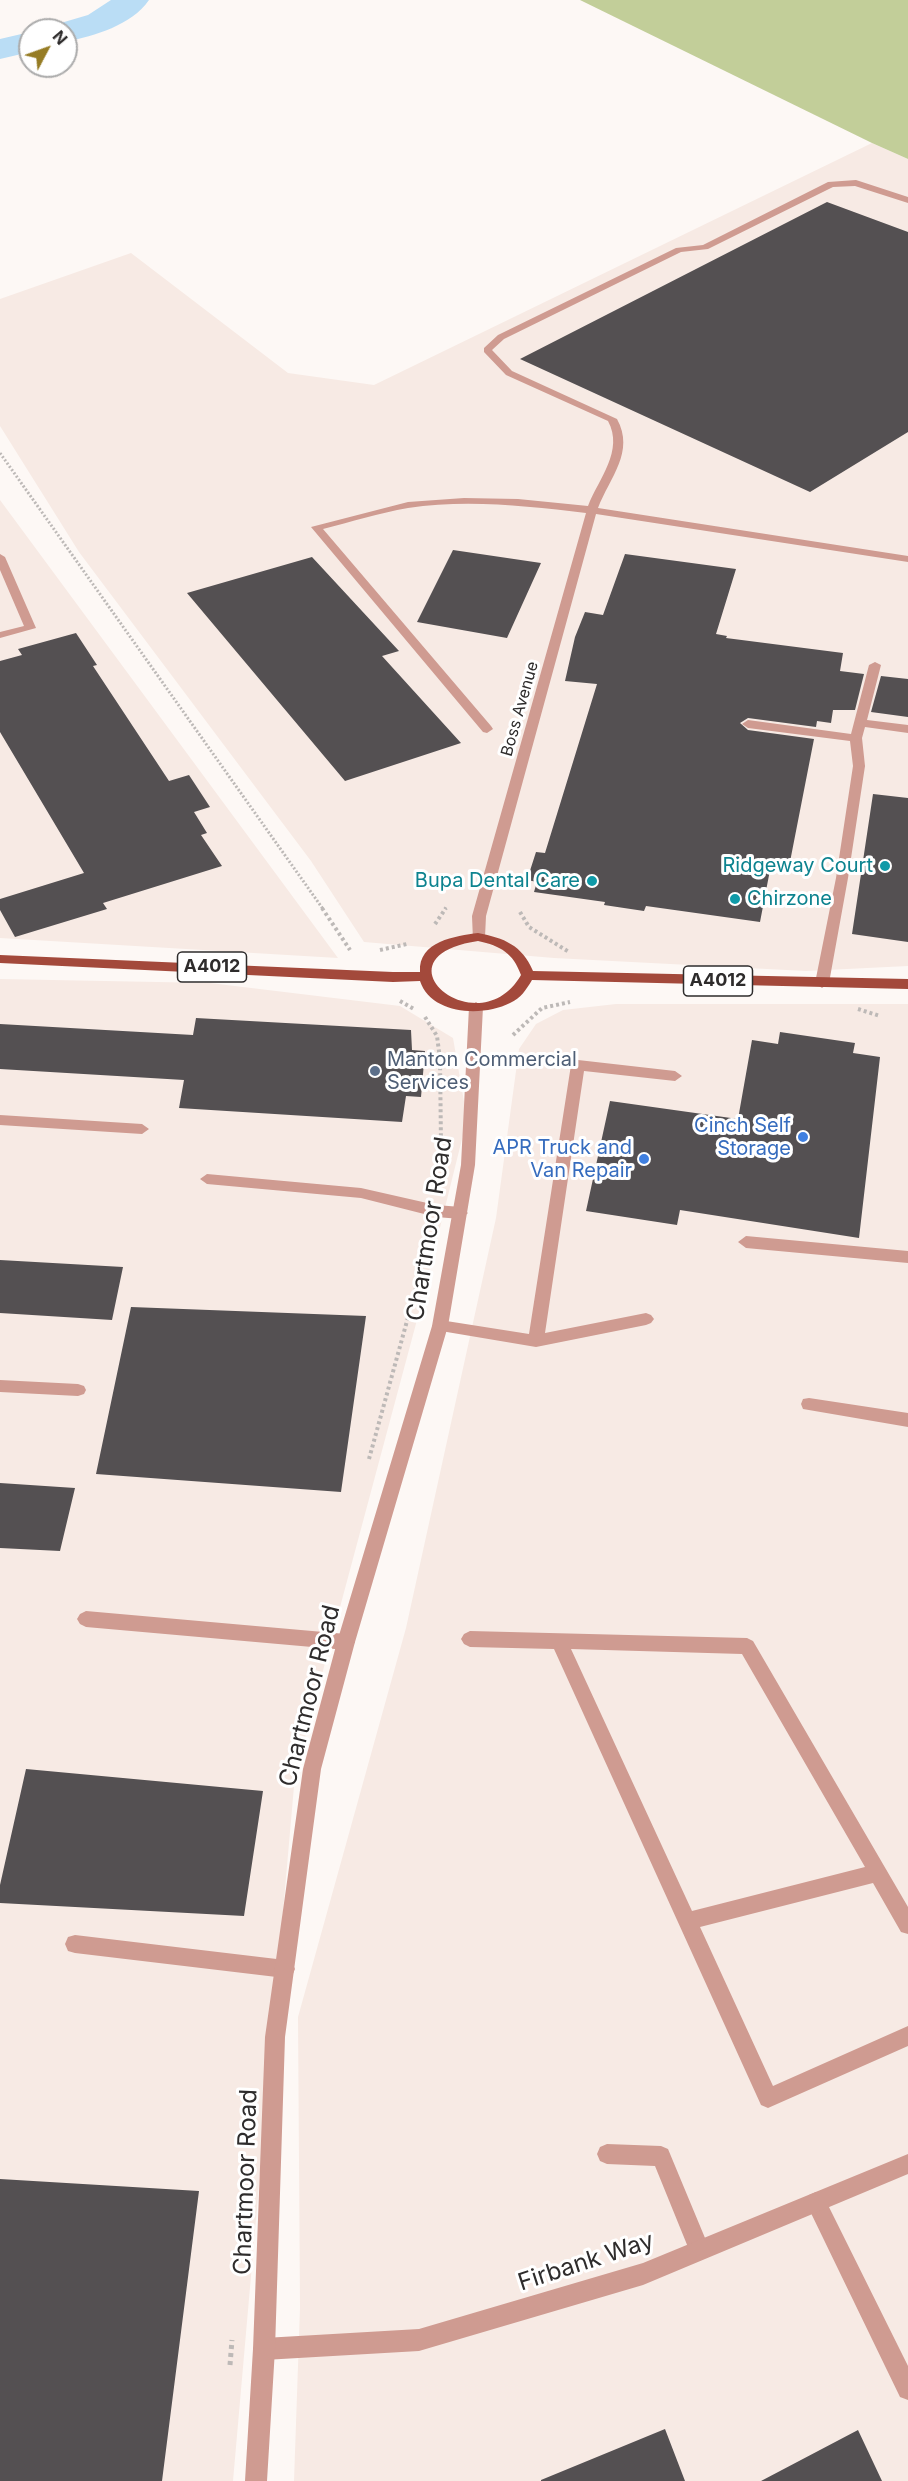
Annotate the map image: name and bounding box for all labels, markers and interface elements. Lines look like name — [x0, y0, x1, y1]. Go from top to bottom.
north arrow — [18, 18, 78, 78]
text: N — [49, 26, 72, 49]
street label: Boss Avenue — [497, 659, 543, 759]
place label: Ridgeway Court — [722, 854, 873, 878]
marker: Ridgeway Court — [878, 859, 892, 873]
place label: Bupa Dental Care — [415, 869, 580, 893]
marker: Bupa Dental Care — [585, 874, 599, 888]
place label: Chirzone — [747, 887, 832, 911]
marker: Chirzone — [728, 892, 742, 906]
road number: A4012 — [178, 952, 246, 982]
road number: A4012 — [684, 966, 752, 996]
place label: Manton Commercial Services — [387, 1048, 577, 1095]
marker: Manton Commercial Services — [368, 1064, 382, 1078]
place label: Cinch Self Storage — [694, 1114, 791, 1161]
marker: Cinch Self Storage — [796, 1130, 810, 1144]
street label: Chartmoor Road — [401, 1135, 459, 1323]
place label: APR Truck and Van Repair — [492, 1136, 632, 1183]
marker: APR Truck and Van Repair — [637, 1152, 651, 1166]
street label: Chartmoor Road — [274, 1602, 346, 1790]
street label: Chartmoor Road — [228, 2089, 264, 2275]
street label: Firbank Way — [515, 2227, 657, 2297]

